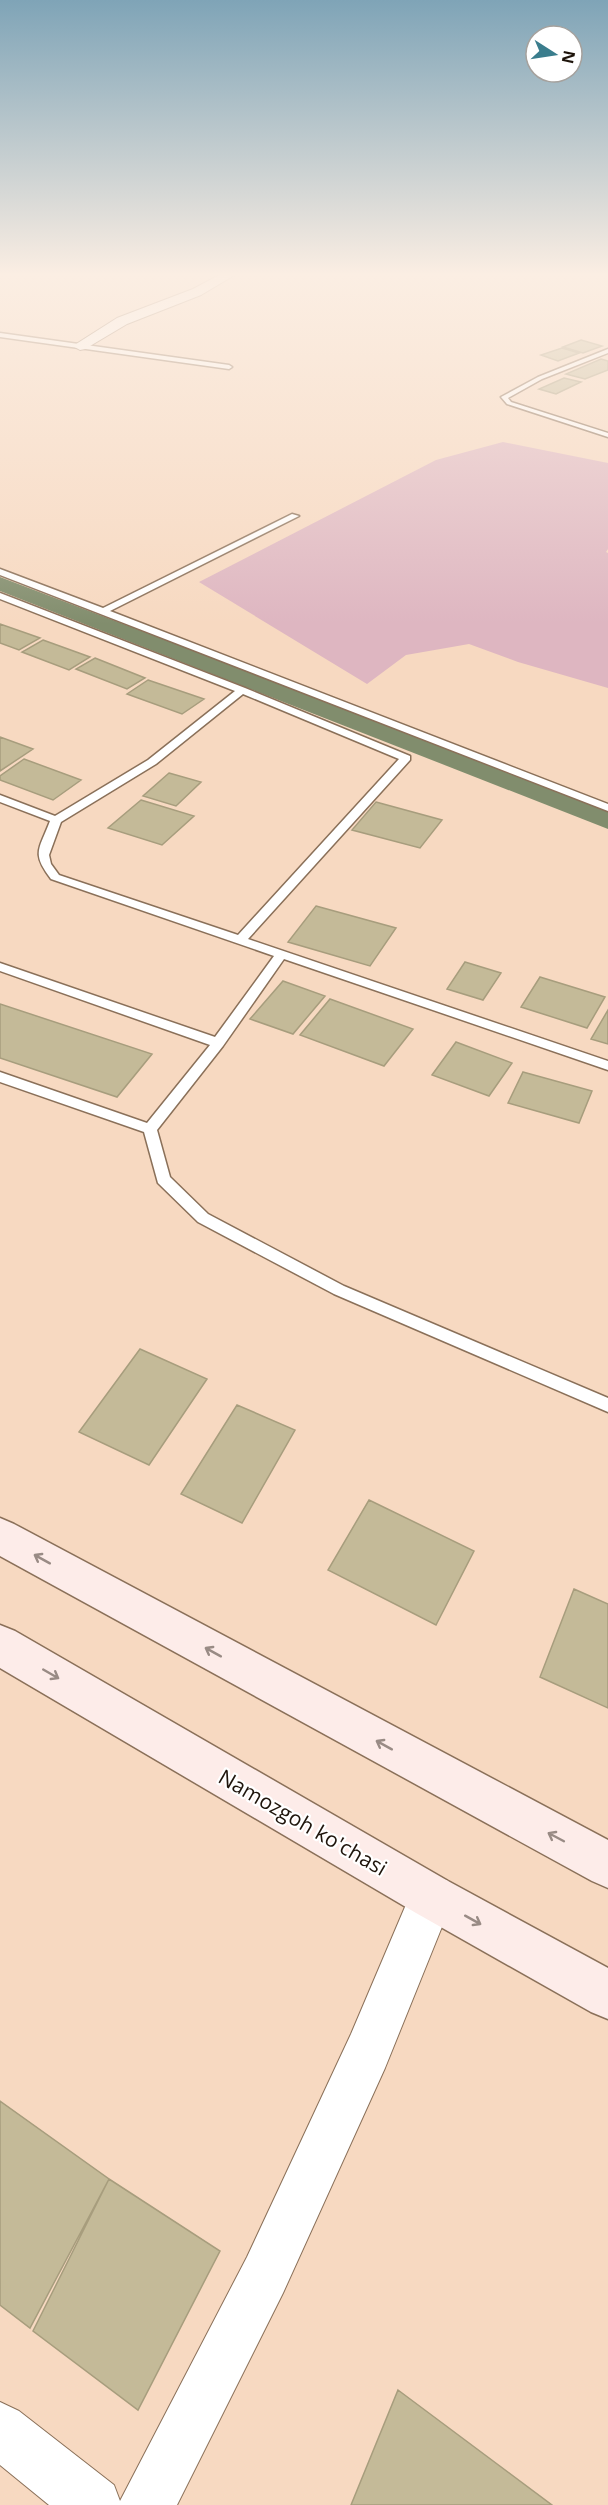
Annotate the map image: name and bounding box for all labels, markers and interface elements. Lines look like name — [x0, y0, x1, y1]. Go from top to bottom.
north arrow — [524, 24, 584, 84]
text: N — [557, 48, 581, 66]
one-way arrow — [34, 1553, 51, 1565]
one-way arrow — [205, 1646, 222, 1658]
one-way arrow — [42, 1669, 59, 1681]
one-way arrow — [376, 1739, 394, 1750]
street label: Namozgoh ko'chasi — [214, 1762, 392, 1882]
one-way arrow — [548, 1831, 566, 1842]
one-way arrow — [464, 1914, 481, 1926]

